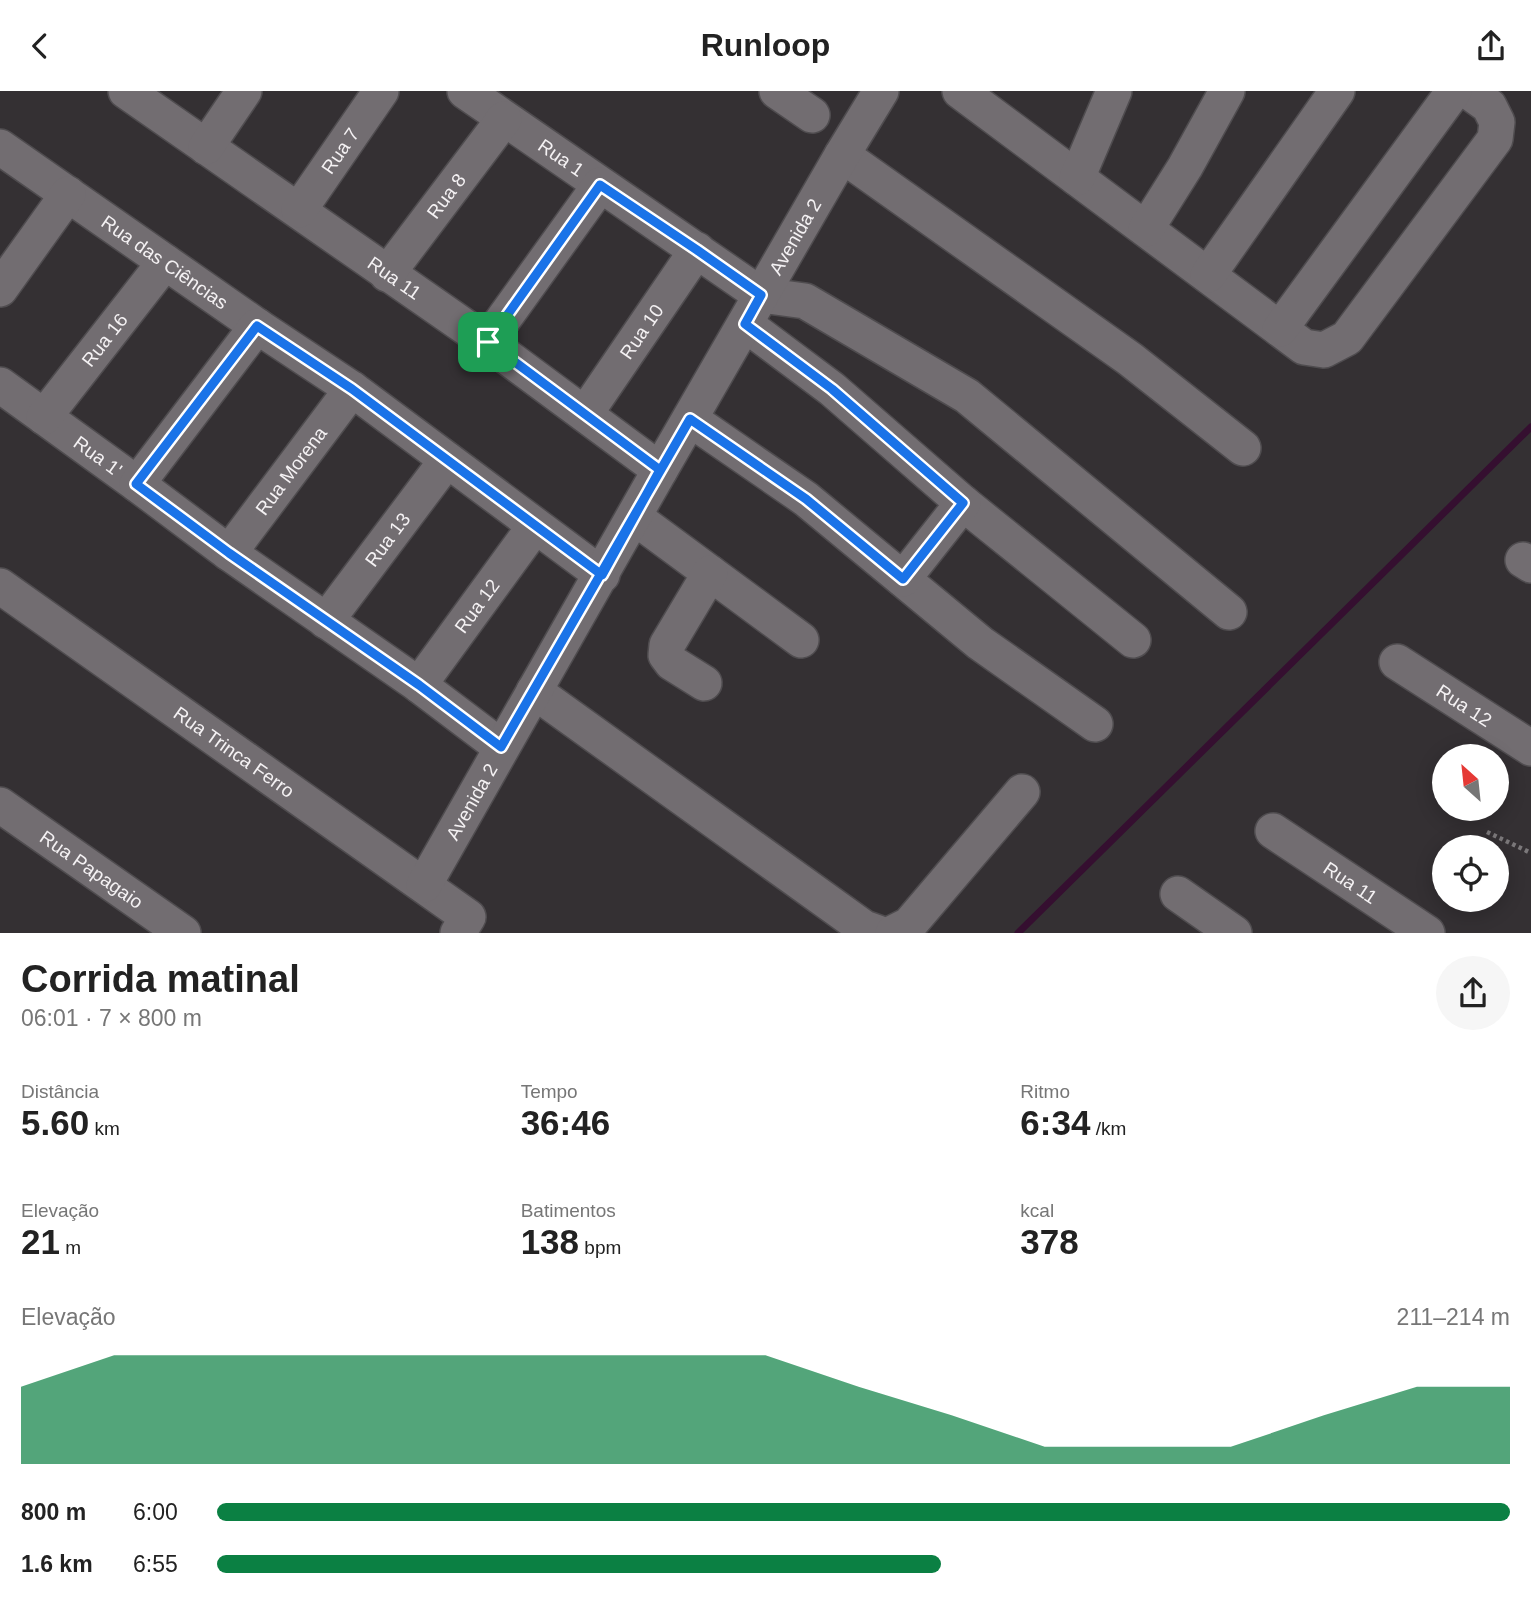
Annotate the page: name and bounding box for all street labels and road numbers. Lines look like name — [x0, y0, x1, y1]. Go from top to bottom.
street label: Rua 7 — [317, 124, 363, 178]
street label: Rua 1 — [534, 134, 588, 180]
street label: Rua 8 — [422, 169, 470, 222]
street label: Avenida 2 — [765, 195, 825, 278]
street label: Rua das Ciências — [98, 211, 232, 313]
street label: Rua 11 — [364, 252, 425, 303]
street label: Rua 10 — [615, 300, 667, 363]
street label: Rua 16 — [77, 309, 131, 370]
street label: Rua Morena — [251, 422, 331, 519]
street label: Rua 1' — [70, 431, 126, 480]
street label: Rua 13 — [360, 509, 414, 570]
street label: Rua 12 — [450, 575, 503, 637]
street label: Rua 12 — [1433, 680, 1496, 731]
street label: Rua Trinca Ferro — [170, 702, 299, 801]
street label: Avenida 2 — [442, 760, 501, 843]
street label: Rua Papagaio — [36, 826, 147, 912]
street label: Rua 11 — [1320, 857, 1381, 908]

